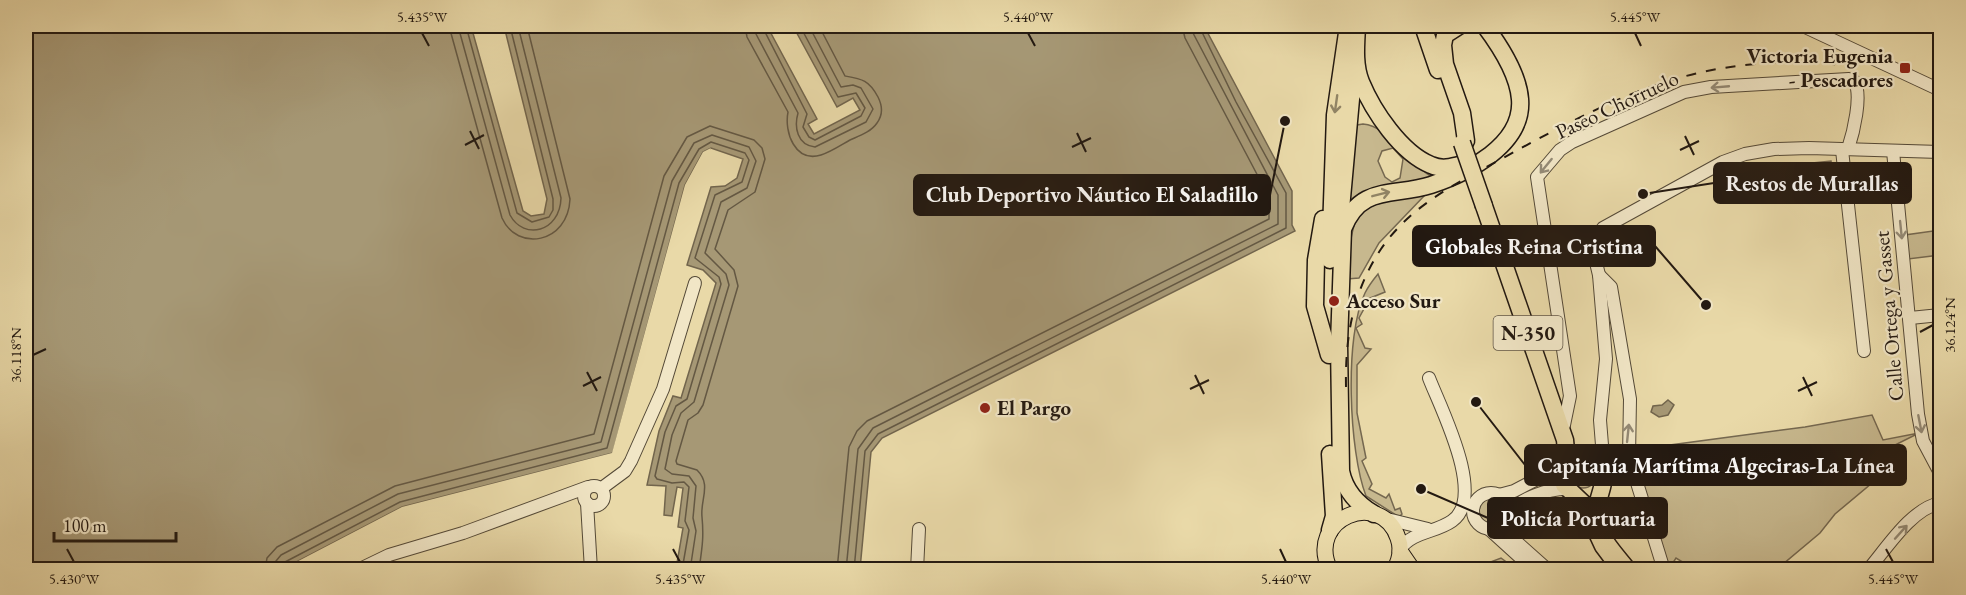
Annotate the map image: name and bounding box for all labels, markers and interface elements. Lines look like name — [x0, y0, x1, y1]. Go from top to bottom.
text: 5.435°W — [397, 7, 447, 26]
text: 5.440°W — [1003, 7, 1053, 26]
text: 5.445°W — [1610, 7, 1660, 26]
place label: Victoria Eugenia - Pescadores — [1746, 42, 1894, 93]
marker: Victoria Eugenia - Pescadores — [1898, 61, 1912, 75]
street label: Paseo Chorruelo — [1551, 64, 1683, 145]
one-way arrow — [1710, 82, 1730, 93]
one-way arrow — [1331, 94, 1342, 114]
one-way arrow — [1539, 158, 1552, 174]
callout: Restos de Murallas — [1714, 163, 1911, 203]
text: Restos de Murallas — [1725, 169, 1899, 198]
callout: Club Deportivo Náutico El Saladillo — [914, 175, 1270, 215]
text: Club Deportivo Náutico El Saladillo — [926, 180, 1258, 209]
one-way arrow — [1371, 188, 1390, 200]
one-way arrow — [1896, 220, 1907, 240]
callout: Globales Reina Cristina — [1413, 226, 1655, 266]
street label: Calle Ortega y Gasset — [1868, 229, 1909, 402]
text: Globales Reina Cristina — [1425, 232, 1643, 261]
place label: Acceso Sur — [1345, 287, 1441, 314]
marker: Acceso Sur — [1327, 294, 1341, 308]
text: 36.124°N — [1940, 297, 1959, 353]
road number: N-350 — [1494, 316, 1562, 350]
text: 36.118°N — [6, 327, 25, 383]
place label: El Pargo — [997, 394, 1071, 421]
marker: El Pargo — [978, 401, 992, 415]
one-way arrow — [1915, 414, 1926, 433]
one-way arrow — [1623, 423, 1634, 443]
callout: Capitanía Marítima Algeciras-La Línea — [1525, 445, 1906, 485]
text: Capitanía Marítima Algeciras-La Línea — [1537, 451, 1895, 480]
callout: Policía Portuaria — [1488, 498, 1667, 538]
text: Policía Portuaria — [1501, 504, 1656, 533]
scale bar — [54, 505, 176, 543]
text: 100 m — [63, 514, 107, 537]
one-way arrow — [1894, 525, 1908, 540]
text: 5.430°W — [49, 569, 99, 588]
text: 5.435°W — [655, 569, 705, 588]
text: 5.440°W — [1261, 569, 1311, 588]
text: 5.445°W — [1868, 569, 1918, 588]

